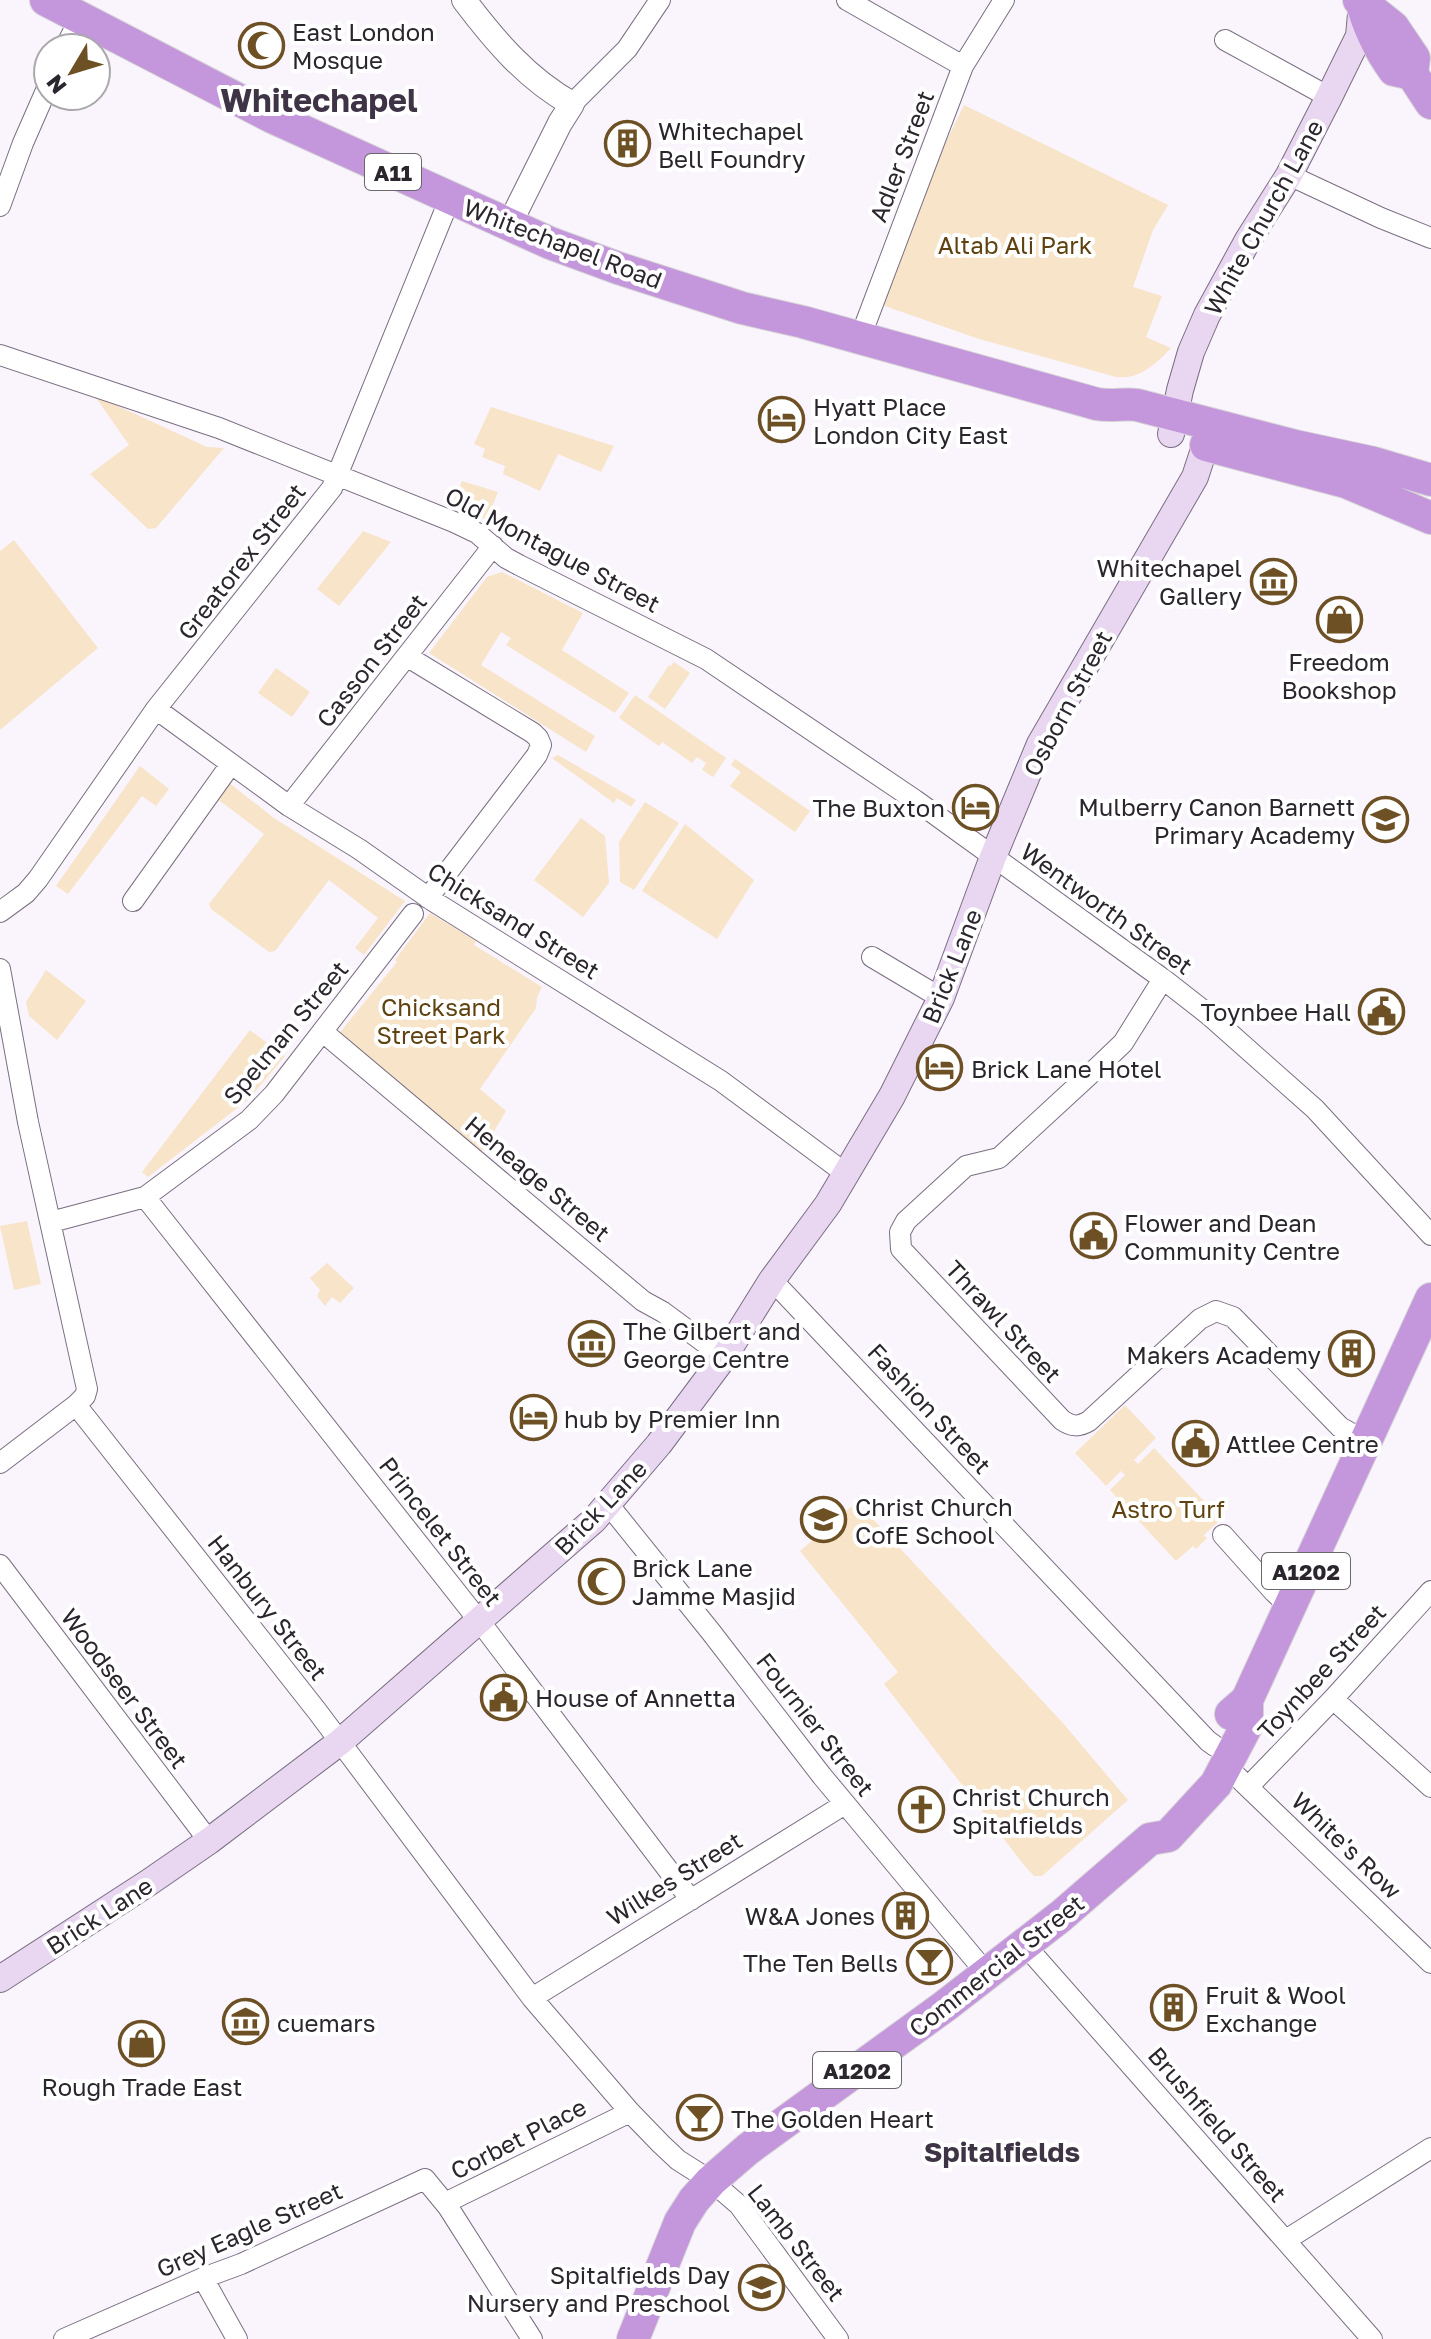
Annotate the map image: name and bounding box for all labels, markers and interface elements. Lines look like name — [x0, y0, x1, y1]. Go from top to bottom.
place label: East London Mosque — [292, 17, 435, 74]
mosque icon: East London Mosque — [237, 21, 285, 69]
north arrow — [32, 32, 112, 112]
text: N — [40, 70, 72, 100]
district label: Whitechapel — [220, 81, 418, 119]
street label: Adler Street — [863, 86, 939, 226]
street label: White Church Lane — [1197, 114, 1329, 320]
place label: Whitechapel Bell Foundry — [658, 116, 805, 173]
building icon: Whitechapel Bell Foundry — [603, 120, 651, 168]
road number: A11 — [365, 154, 421, 190]
street label: Whitechapel Road — [460, 192, 666, 294]
park label: Altab Ali Park — [938, 230, 1092, 259]
place label: Hyatt Place London City East — [813, 392, 1008, 449]
hotel icon: Hyatt Place London City East — [758, 396, 806, 444]
street label: Greatorex Street — [171, 477, 311, 645]
street label: Old Montague Street — [441, 480, 665, 618]
place label: Whitechapel Gallery — [1096, 553, 1242, 610]
museum icon: Whitechapel Gallery — [1249, 557, 1297, 605]
street label: Casson Street — [310, 587, 432, 733]
shop icon: Freedom Bookshop — [1315, 595, 1363, 643]
street label: Osborn Street — [1016, 625, 1118, 781]
place label: Freedom Bookshop — [1281, 647, 1397, 704]
hotel icon: The Buxton — [952, 783, 1000, 831]
place label: Mulberry Canon Barnett Primary Academy — [1078, 792, 1355, 849]
place label: The Buxton — [812, 793, 945, 822]
school or university icon: Mulberry Canon Barnett Primary Academy — [1362, 796, 1410, 844]
street label: Wentworth Street — [1015, 836, 1199, 980]
street label: Chicksand Street — [423, 856, 605, 984]
street label: Brick Lane — [915, 905, 987, 1027]
street label: Spelman Street — [217, 954, 353, 1110]
public building icon: Toynbee Hall — [1358, 987, 1406, 1035]
park label: Chicksand Street Park — [377, 992, 506, 1049]
place label: Toynbee Hall — [1200, 997, 1351, 1026]
hotel icon: Brick Lane Hotel — [916, 1044, 964, 1092]
place label: Brick Lane Hotel — [971, 1054, 1162, 1083]
street label: Heneage Street — [460, 1109, 616, 1247]
place label: Flower and Dean Community Centre — [1124, 1208, 1340, 1265]
public building icon: Flower and Dean Community Centre — [1069, 1212, 1117, 1260]
street label: Thrawl Street — [940, 1254, 1068, 1388]
place label: The Gilbert and George Centre — [623, 1316, 801, 1373]
museum icon: The Gilbert and George Centre — [568, 1320, 616, 1368]
building icon: Makers Academy — [1328, 1330, 1376, 1378]
street label: Fashion Street — [862, 1337, 998, 1479]
place label: Makers Academy — [1126, 1340, 1321, 1369]
hotel icon: hub by Premier Inn — [509, 1394, 557, 1442]
place label: hub by Premier Inn — [564, 1404, 781, 1433]
public building icon: Attlee Centre — [1171, 1419, 1219, 1467]
place label: Attlee Centre — [1226, 1429, 1379, 1458]
street label: Princelet Street — [374, 1451, 508, 1611]
street label: Brick Lane — [548, 1454, 652, 1560]
place label: Christ Church CofE School — [855, 1492, 1013, 1549]
park label: Astro Turf — [1111, 1494, 1225, 1523]
school or university icon: Christ Church CofE School — [800, 1496, 848, 1544]
street label: Hanbury Street — [202, 1529, 334, 1685]
place label: Brick Lane Jamme Masjid — [632, 1553, 796, 1610]
road number: A1202 — [1262, 1553, 1350, 1589]
mosque icon: Brick Lane Jamme Masjid — [577, 1557, 625, 1605]
street label: Toynbee Street — [1251, 1597, 1391, 1745]
street label: Woodseer Street — [55, 1602, 195, 1774]
street label: Fournier Street — [751, 1647, 881, 1801]
public building icon: House of Annetta — [480, 1673, 528, 1721]
place label: House of Annetta — [535, 1683, 736, 1712]
place label: Christ Church Spitalfields — [952, 1782, 1110, 1839]
church icon: Christ Church Spitalfields — [897, 1786, 945, 1834]
street label: White's Row — [1286, 1786, 1408, 1904]
street label: Wilkes Street — [601, 1825, 747, 1931]
street label: Brick Lane — [41, 1870, 157, 1960]
street label: Commercial Street — [903, 1888, 1089, 2042]
building icon: W&A Jones — [882, 1891, 930, 1939]
place label: W&A Jones — [745, 1901, 875, 1930]
bar icon: The Ten Bells — [905, 1938, 953, 1986]
place label: The Ten Bells — [743, 1948, 898, 1977]
place label: Fruit & Wool Exchange — [1205, 1980, 1346, 2037]
building icon: Fruit & Wool Exchange — [1150, 1984, 1198, 2032]
museum icon: cuemars — [222, 1998, 270, 2046]
place label: cuemars — [277, 2008, 375, 2037]
shop icon: Rough Trade East — [118, 2020, 166, 2068]
street label: Brushfield Street — [1143, 2041, 1293, 2207]
road number: A1202 — [813, 2052, 901, 2088]
place label: Rough Trade East — [42, 2072, 242, 2101]
street label: Corbet Place — [445, 2091, 591, 2185]
bar icon: The Golden Heart — [676, 2094, 724, 2142]
place label: The Golden Heart — [731, 2104, 934, 2133]
district label: Spitalfields — [924, 2135, 1080, 2168]
street label: Grey Eagle Street — [152, 2175, 346, 2283]
street label: Lamb Street — [742, 2178, 852, 2306]
place label: Spitalfields Day Nursery and Preschool — [467, 2260, 730, 2317]
school or university icon: Spitalfields Day Nursery and Preschool — [737, 2264, 785, 2312]

